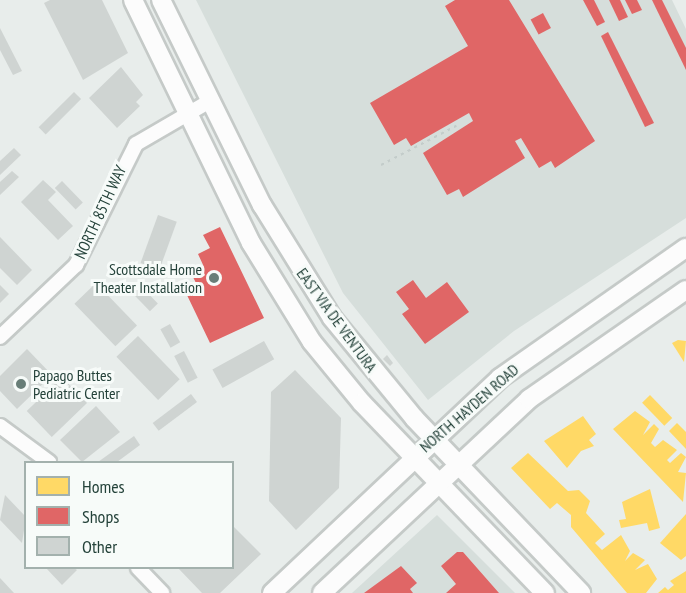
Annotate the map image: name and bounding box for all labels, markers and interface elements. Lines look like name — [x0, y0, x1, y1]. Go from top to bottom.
street label: NORTH 85TH WAY — [70, 162, 130, 262]
place label: Scottsdale Home Theater Installation — [94, 259, 202, 297]
street label: EAST VIA DE VENTURA — [292, 263, 382, 377]
marker: Scottsdale Home Theater Installation — [207, 271, 221, 285]
street label: NORTH HAYDEN ROAD — [416, 360, 522, 456]
place label: Papago Buttes Pediatric Center — [33, 365, 120, 403]
marker: Papago Buttes Pediatric Center — [14, 377, 28, 391]
legend — [24, 461, 234, 569]
text: Homes — [82, 475, 125, 498]
text: Shops — [82, 505, 119, 528]
text: Other — [82, 535, 117, 558]

